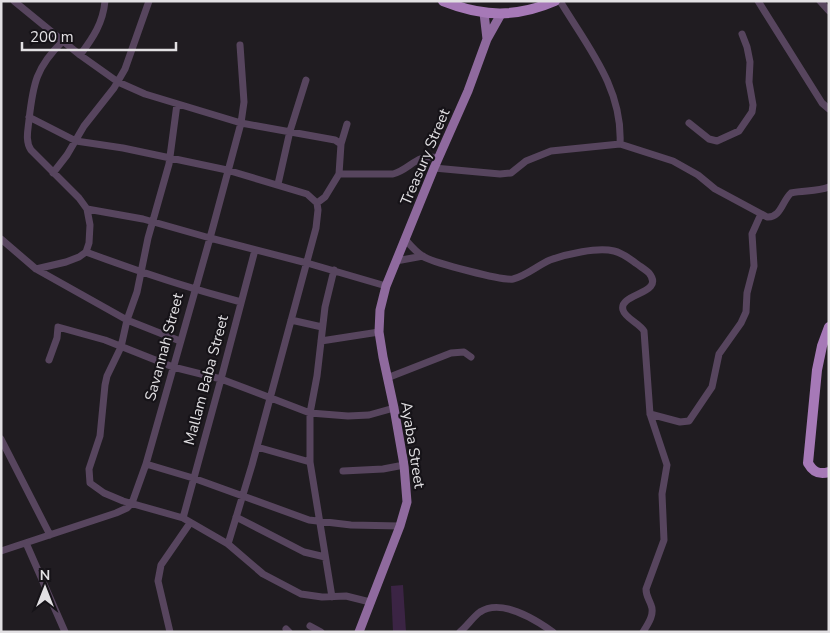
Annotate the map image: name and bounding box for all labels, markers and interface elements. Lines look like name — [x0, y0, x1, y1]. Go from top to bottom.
scale bar — [22, 20, 176, 52]
text: 200 m — [30, 27, 74, 47]
street label: Treasury Street — [396, 105, 455, 208]
street label: Savannah Street — [140, 290, 188, 403]
street label: Mallam Baba Street — [179, 312, 233, 447]
street label: Ayaba Street — [396, 400, 430, 491]
north arrow — [20, 563, 70, 613]
text: N — [40, 566, 50, 585]

